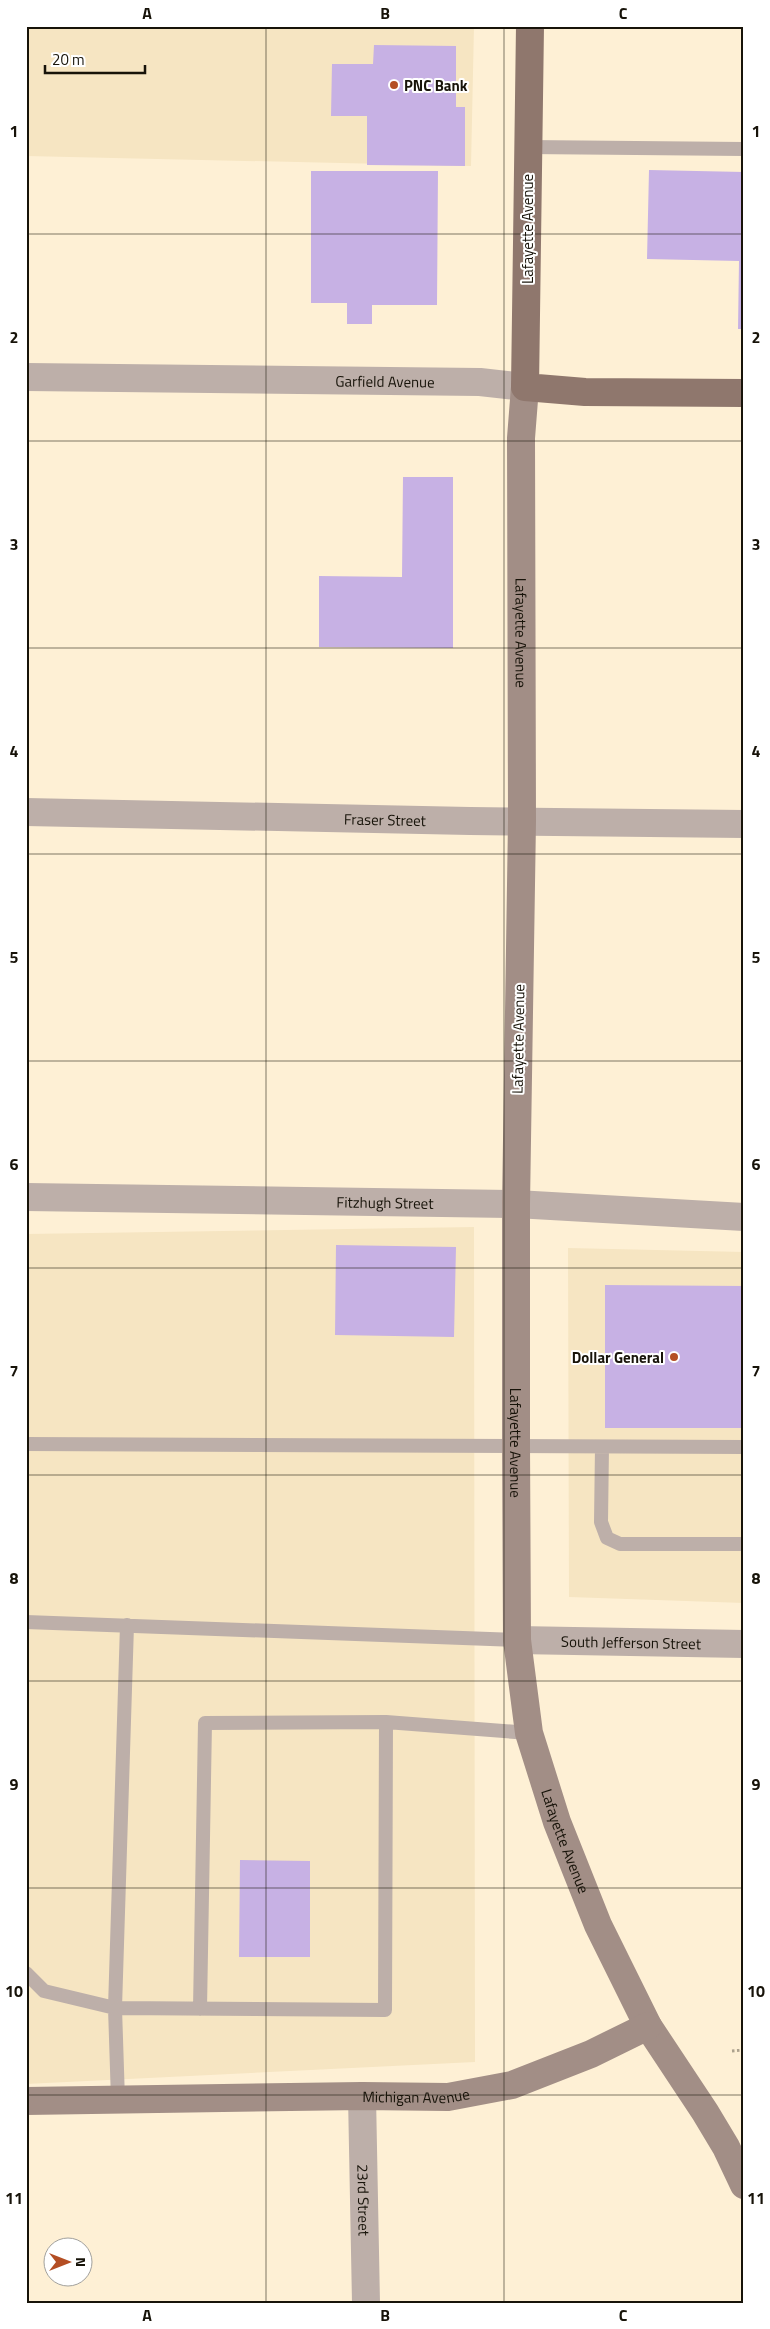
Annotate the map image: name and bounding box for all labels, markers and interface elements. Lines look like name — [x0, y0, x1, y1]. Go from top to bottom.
text: A — [142, 1, 152, 25]
text: B — [380, 1, 390, 25]
text: C — [619, 1, 628, 25]
scale bar — [45, 42, 145, 74]
text: 20 m — [52, 48, 85, 71]
place label: PNC Bank — [404, 74, 468, 97]
marker: PNC Bank — [388, 79, 400, 91]
text: 1 — [10, 119, 18, 143]
text: 1 — [752, 119, 760, 143]
street label: Lafayette Avenue — [516, 174, 539, 284]
text: 2 — [10, 325, 18, 349]
text: 2 — [752, 325, 760, 349]
street label: Garfield Avenue — [335, 369, 435, 393]
text: 3 — [10, 532, 18, 556]
text: 3 — [752, 532, 760, 556]
street label: Lafayette Avenue — [510, 578, 533, 688]
text: 4 — [10, 739, 19, 763]
text: 4 — [752, 739, 761, 763]
street label: Fraser Street — [344, 807, 427, 832]
text: 5 — [10, 945, 19, 969]
text: 5 — [752, 945, 761, 969]
street label: Lafayette Avenue — [506, 984, 530, 1094]
text: 6 — [10, 1152, 19, 1176]
text: 6 — [752, 1152, 761, 1176]
street label: Fitzhugh Street — [336, 1190, 434, 1214]
place label: Dollar General — [572, 1346, 664, 1369]
marker: Dollar General — [668, 1351, 680, 1363]
text: 7 — [10, 1359, 18, 1383]
text: 7 — [752, 1359, 760, 1383]
street label: Lafayette Avenue — [505, 1388, 528, 1498]
text: 8 — [10, 1566, 19, 1590]
text: 8 — [752, 1566, 761, 1590]
street label: South Jefferson Street — [561, 1629, 702, 1655]
text: 9 — [10, 1772, 19, 1796]
text: 9 — [752, 1772, 761, 1796]
street label: Lafayette Avenue — [536, 1786, 596, 1897]
text: 10 — [5, 1979, 23, 2003]
text: 10 — [747, 1979, 765, 2003]
street label: Michigan Avenue — [362, 2082, 471, 2109]
street label: 23rd Street — [352, 2164, 376, 2237]
text: 11 — [5, 2186, 23, 2210]
text: 11 — [747, 2186, 765, 2210]
north arrow — [42, 2236, 92, 2286]
text: N — [71, 2257, 92, 2267]
text: A — [142, 2303, 152, 2327]
text: B — [380, 2303, 390, 2327]
text: C — [619, 2303, 628, 2327]

